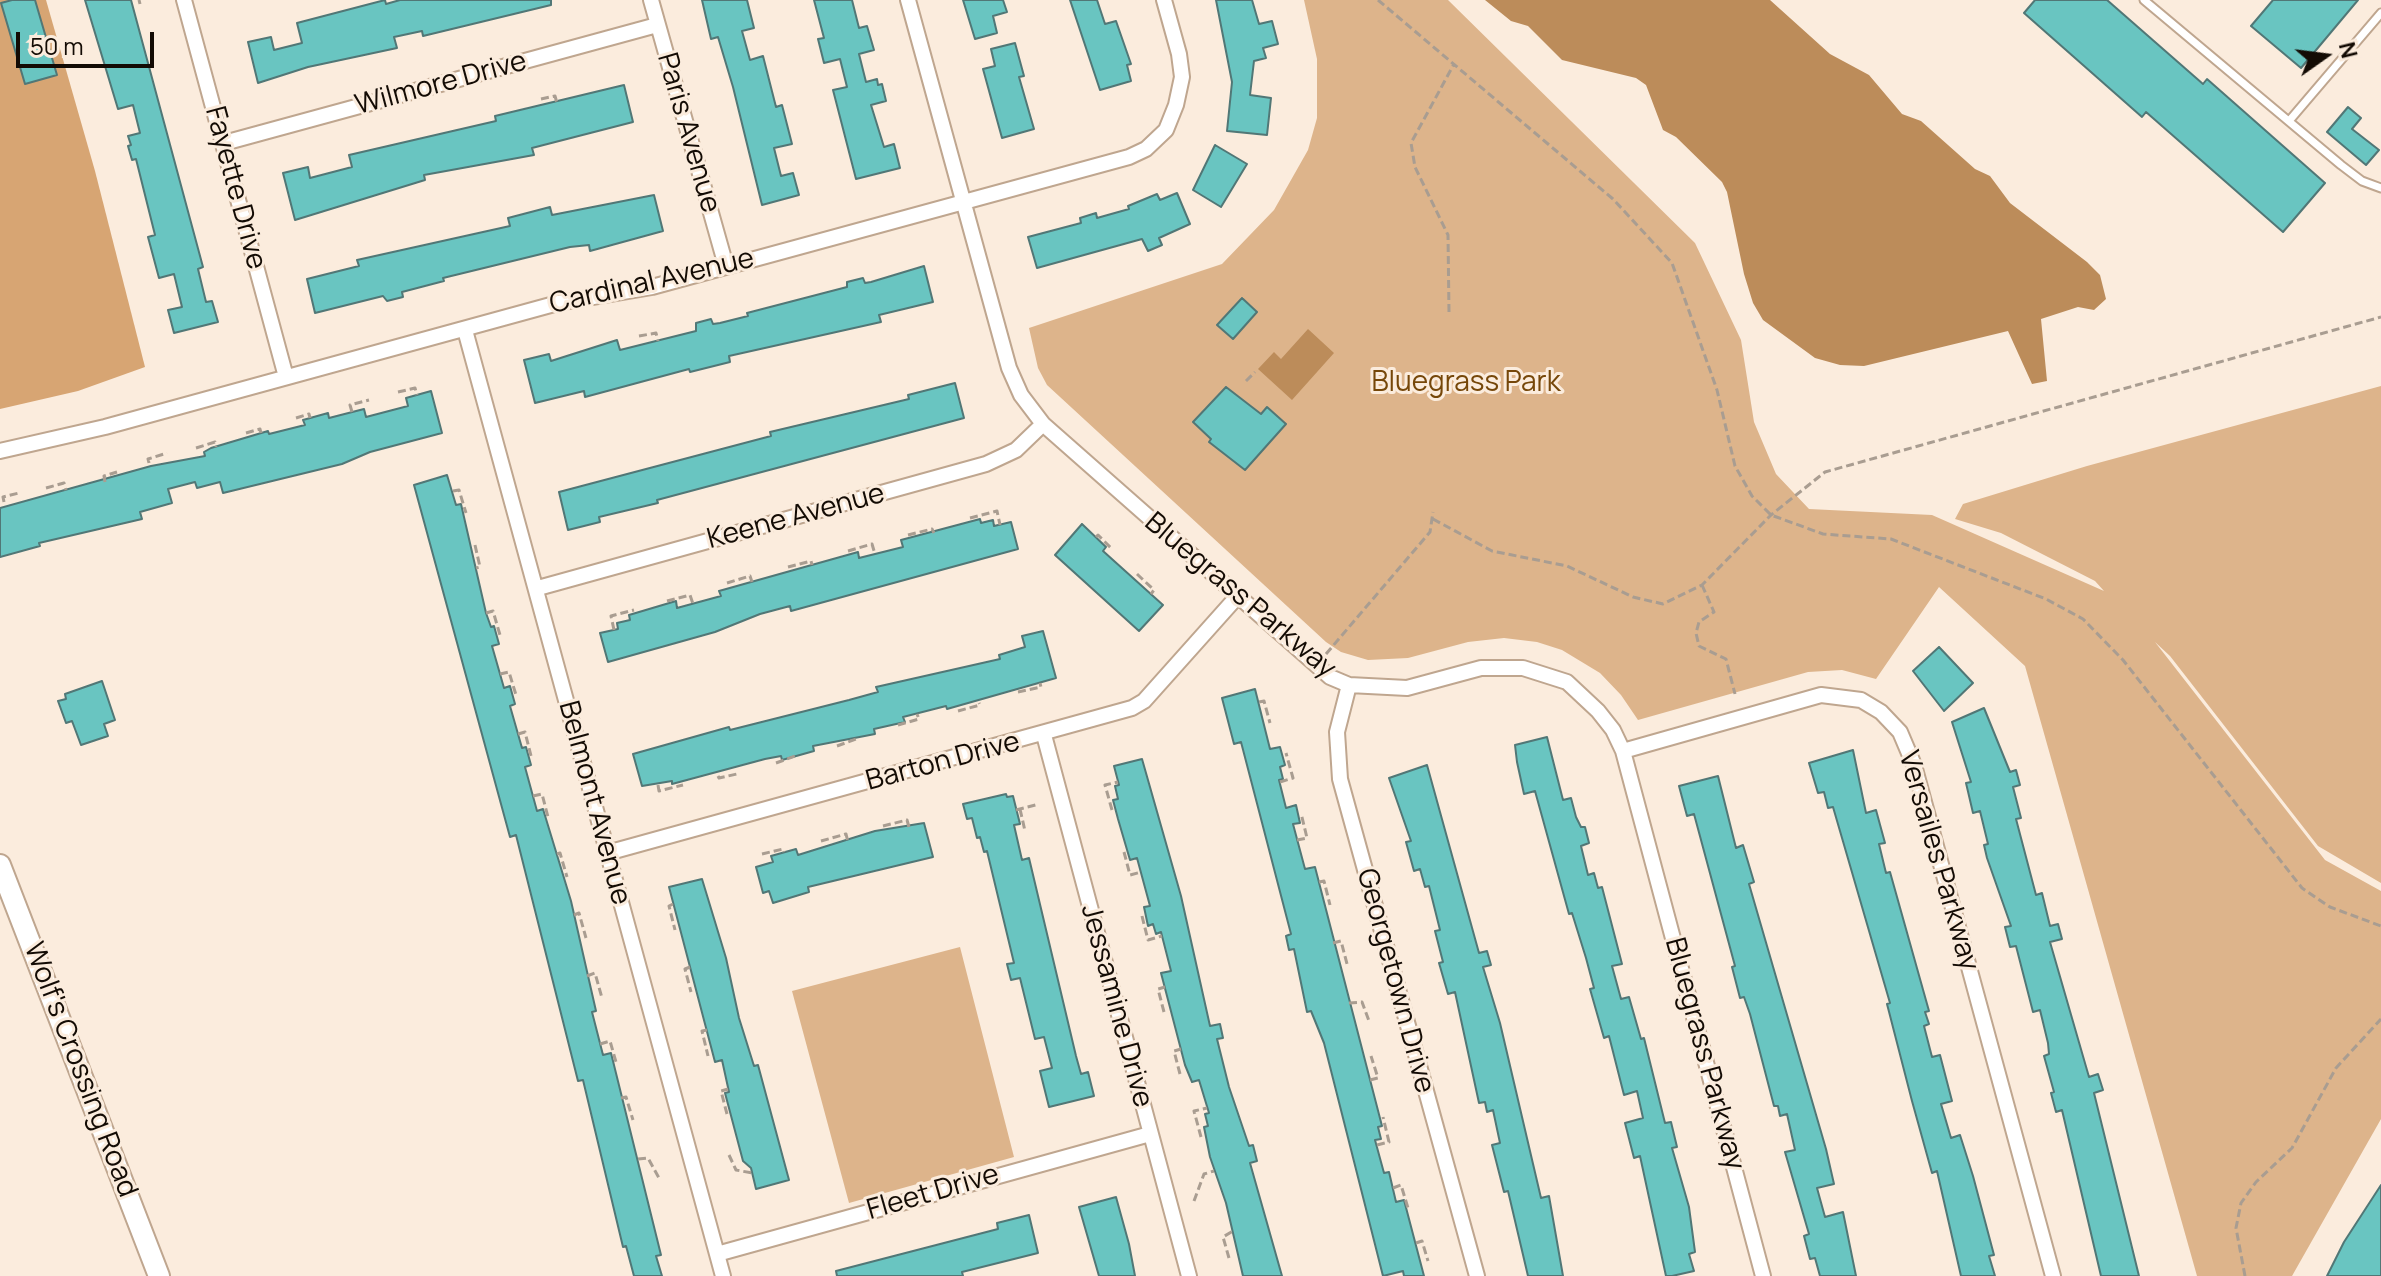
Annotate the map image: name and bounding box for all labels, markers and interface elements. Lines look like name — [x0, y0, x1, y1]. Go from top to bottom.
scale bar — [20, 16, 158, 66]
north arrow — [2285, 16, 2365, 96]
text: 50 m — [30, 29, 84, 62]
text: N — [2332, 39, 2365, 61]
street label: Wilmore Drive — [352, 45, 530, 123]
street label: Paris Avenue — [649, 49, 727, 217]
street label: Fayette Drive — [197, 103, 273, 273]
street label: Cardinal Avenue — [547, 242, 757, 322]
park label: Bluegrass Park — [1371, 366, 1561, 400]
street label: Keene Avenue — [704, 477, 888, 557]
street label: Bluegrass Parkway — [1138, 506, 1342, 686]
street label: Belmont Avenue — [551, 697, 637, 909]
street label: Barton Drive — [862, 725, 1024, 799]
street label: Versailes Parkway — [1891, 747, 1985, 975]
street label: Georgetown Drive — [1349, 865, 1441, 1097]
street label: Jessamine Drive — [1073, 901, 1159, 1111]
street label: Bluegrass Parkway — [1657, 934, 1751, 1174]
street label: Wolf's Crossing Road — [16, 938, 144, 1202]
street label: Fleet Drive — [863, 1158, 1003, 1228]

